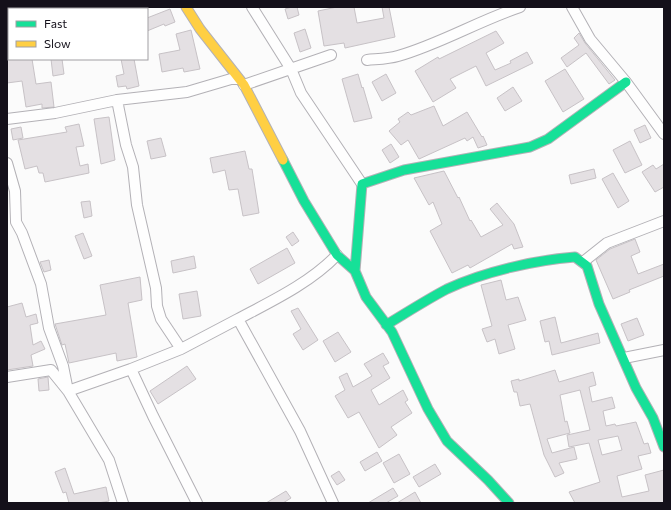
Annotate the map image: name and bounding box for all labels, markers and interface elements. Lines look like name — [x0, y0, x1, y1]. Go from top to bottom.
legend — [8, 8, 148, 60]
text: Fast — [44, 16, 67, 30]
text: Slow — [44, 36, 71, 50]

